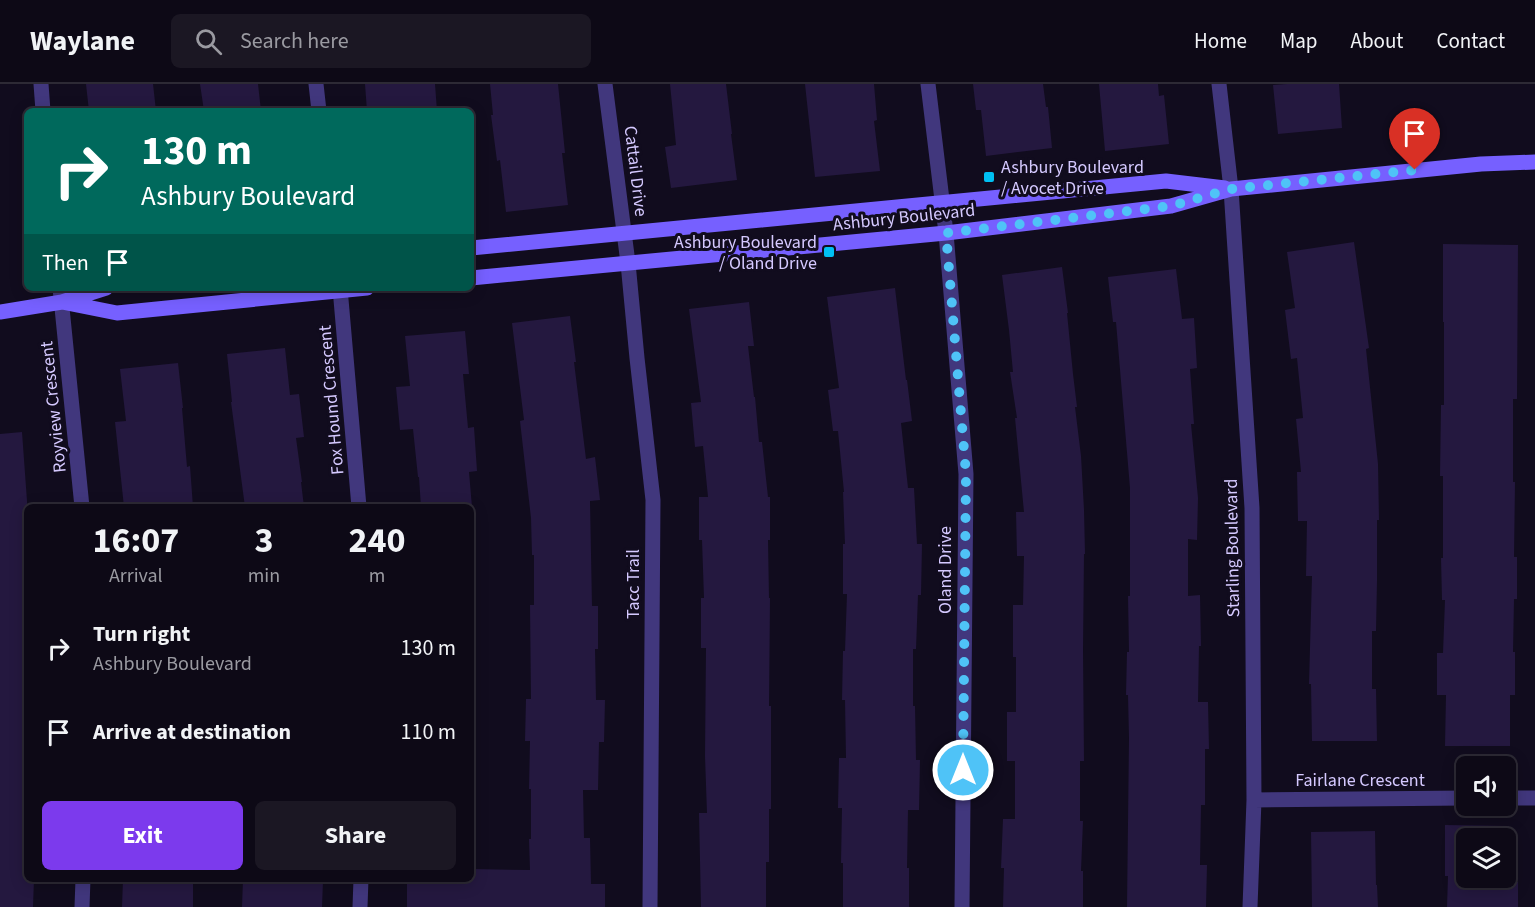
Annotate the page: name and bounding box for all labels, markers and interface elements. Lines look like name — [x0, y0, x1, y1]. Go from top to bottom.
search box — [171, 14, 591, 68]
text: Waylane — [30, 21, 135, 61]
icon: search — [192, 25, 225, 58]
text: Search here — [240, 25, 349, 57]
text: Home — [1194, 26, 1247, 56]
text: Map — [1280, 26, 1318, 56]
text: About — [1351, 26, 1403, 56]
text: Contact — [1436, 26, 1505, 56]
pin — [1389, 108, 1440, 170]
icon: arrive — [1398, 117, 1431, 150]
text: 130 m — [141, 121, 252, 181]
street label: Cattail Drive — [618, 124, 653, 218]
icon: right — [42, 132, 120, 210]
place label: Ashbury Boulevard / Avocet Drive — [1001, 155, 1144, 201]
marker: Ashbury Boulevard / Avocet Drive — [982, 170, 996, 184]
text: Ashbury Boulevard — [141, 177, 355, 216]
street label: Ashbury Boulevard — [832, 198, 976, 237]
place label: Ashbury Boulevard / Oland Drive — [674, 230, 817, 276]
marker: Ashbury Boulevard / Oland Drive — [822, 245, 836, 259]
icon: arrive — [101, 246, 134, 279]
text: Then — [42, 247, 89, 279]
street label: Fox Hound Crescent — [313, 324, 350, 476]
street label: Royview Crescent — [34, 340, 73, 474]
street label: Starling Boulevard — [1219, 478, 1246, 618]
text: 16:07 — [92, 515, 179, 566]
text: 3 — [254, 515, 273, 566]
text: 240 — [349, 515, 406, 566]
street label: Oland Drive — [933, 526, 958, 614]
street label: Tacc Trail — [621, 549, 646, 619]
text: Arrival — [109, 562, 163, 590]
text: min — [248, 562, 280, 590]
text: m — [369, 562, 385, 590]
text: Turn right — [93, 618, 190, 650]
icon: right — [42, 632, 75, 665]
text: 130 m — [401, 632, 456, 664]
text: Ashbury Boulevard — [93, 650, 252, 678]
icon: arrive — [42, 716, 75, 749]
text: Arrive at destination — [93, 716, 291, 748]
text: 110 m — [401, 716, 456, 748]
position arrow — [931, 738, 995, 802]
map controls — [1456, 756, 1516, 888]
button: sound — [1456, 756, 1516, 816]
street label: Fairlane Crescent — [1295, 768, 1425, 793]
button: Exit — [42, 801, 243, 870]
button: Share — [255, 801, 456, 870]
button: layers — [1456, 828, 1516, 888]

